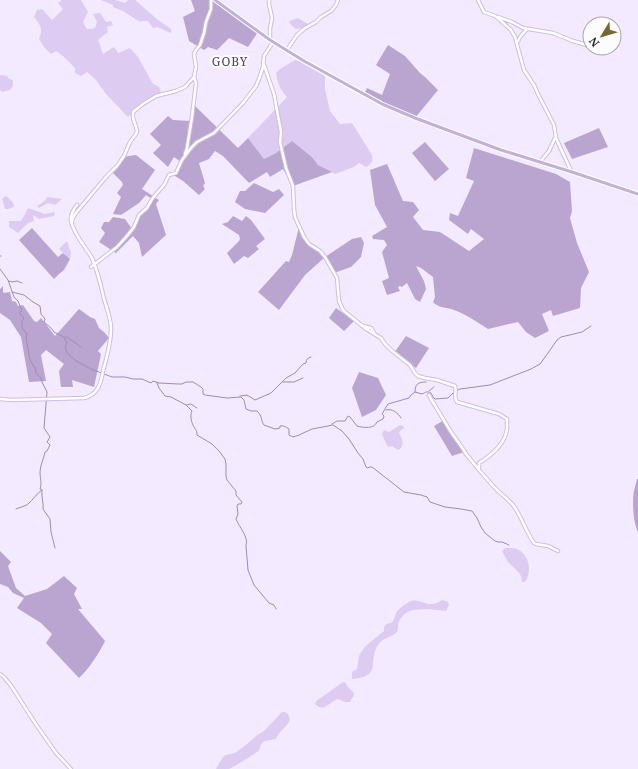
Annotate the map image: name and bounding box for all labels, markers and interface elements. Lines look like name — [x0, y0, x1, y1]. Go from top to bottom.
north arrow — [582, 16, 622, 56]
text: N — [585, 34, 602, 50]
district label: GOBY — [212, 53, 248, 70]

